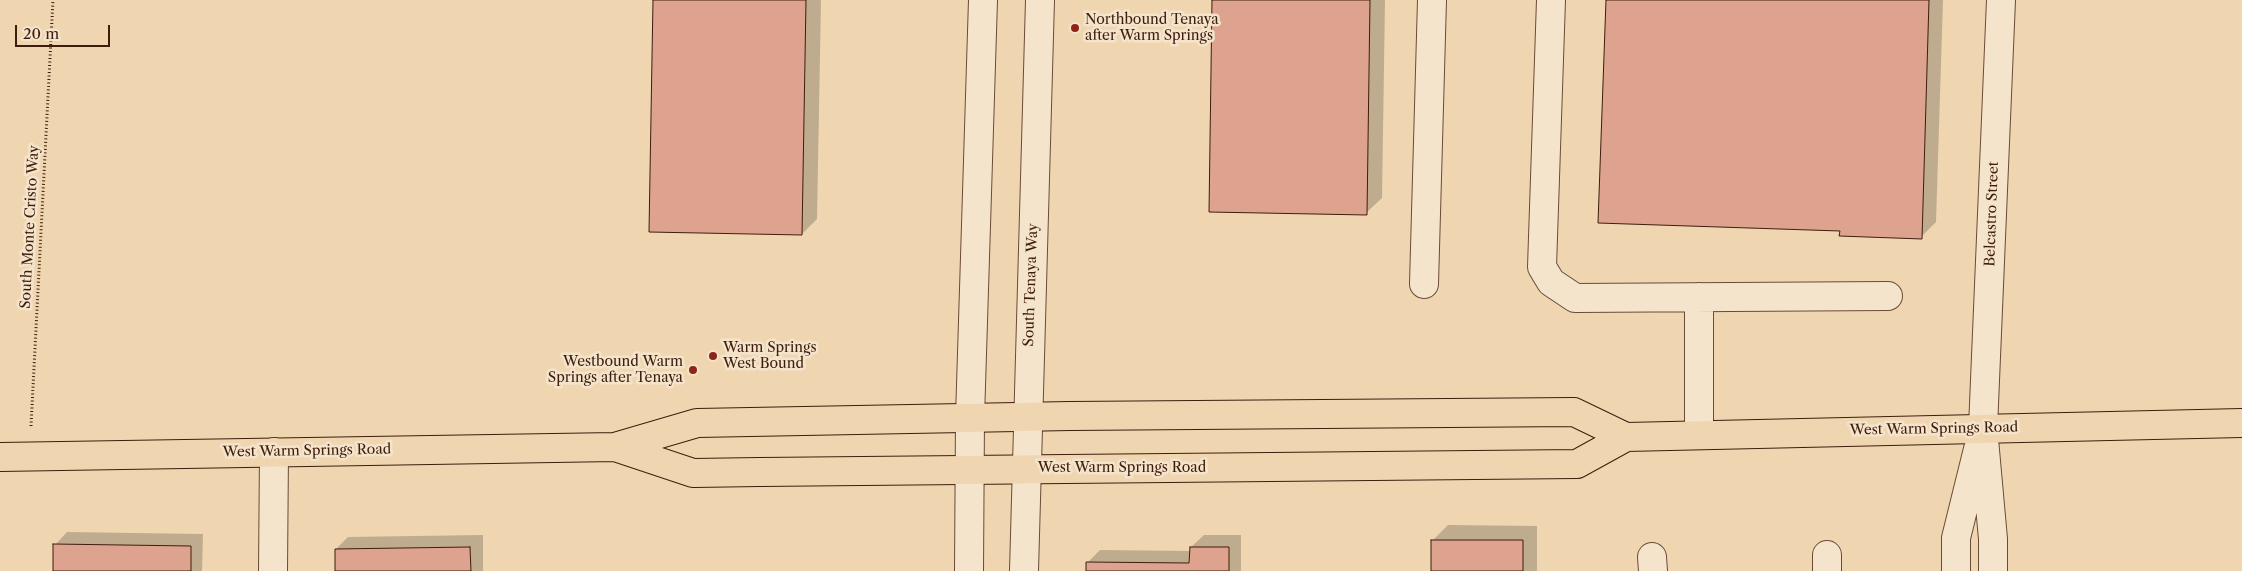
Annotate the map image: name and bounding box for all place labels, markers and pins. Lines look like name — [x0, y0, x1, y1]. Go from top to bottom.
place label: Northbound Tenaya after Warm Springs — [1085, 12, 1219, 44]
marker: Northbound Tenaya after Warm Springs — [1069, 22, 1081, 34]
place label: Warm Springs West Bound — [723, 340, 816, 372]
marker: Warm Springs West Bound — [707, 350, 719, 362]
place label: Westbound Warm Springs after Tenaya — [548, 354, 683, 387]
marker: Westbound Warm Springs after Tenaya — [687, 364, 699, 376]

